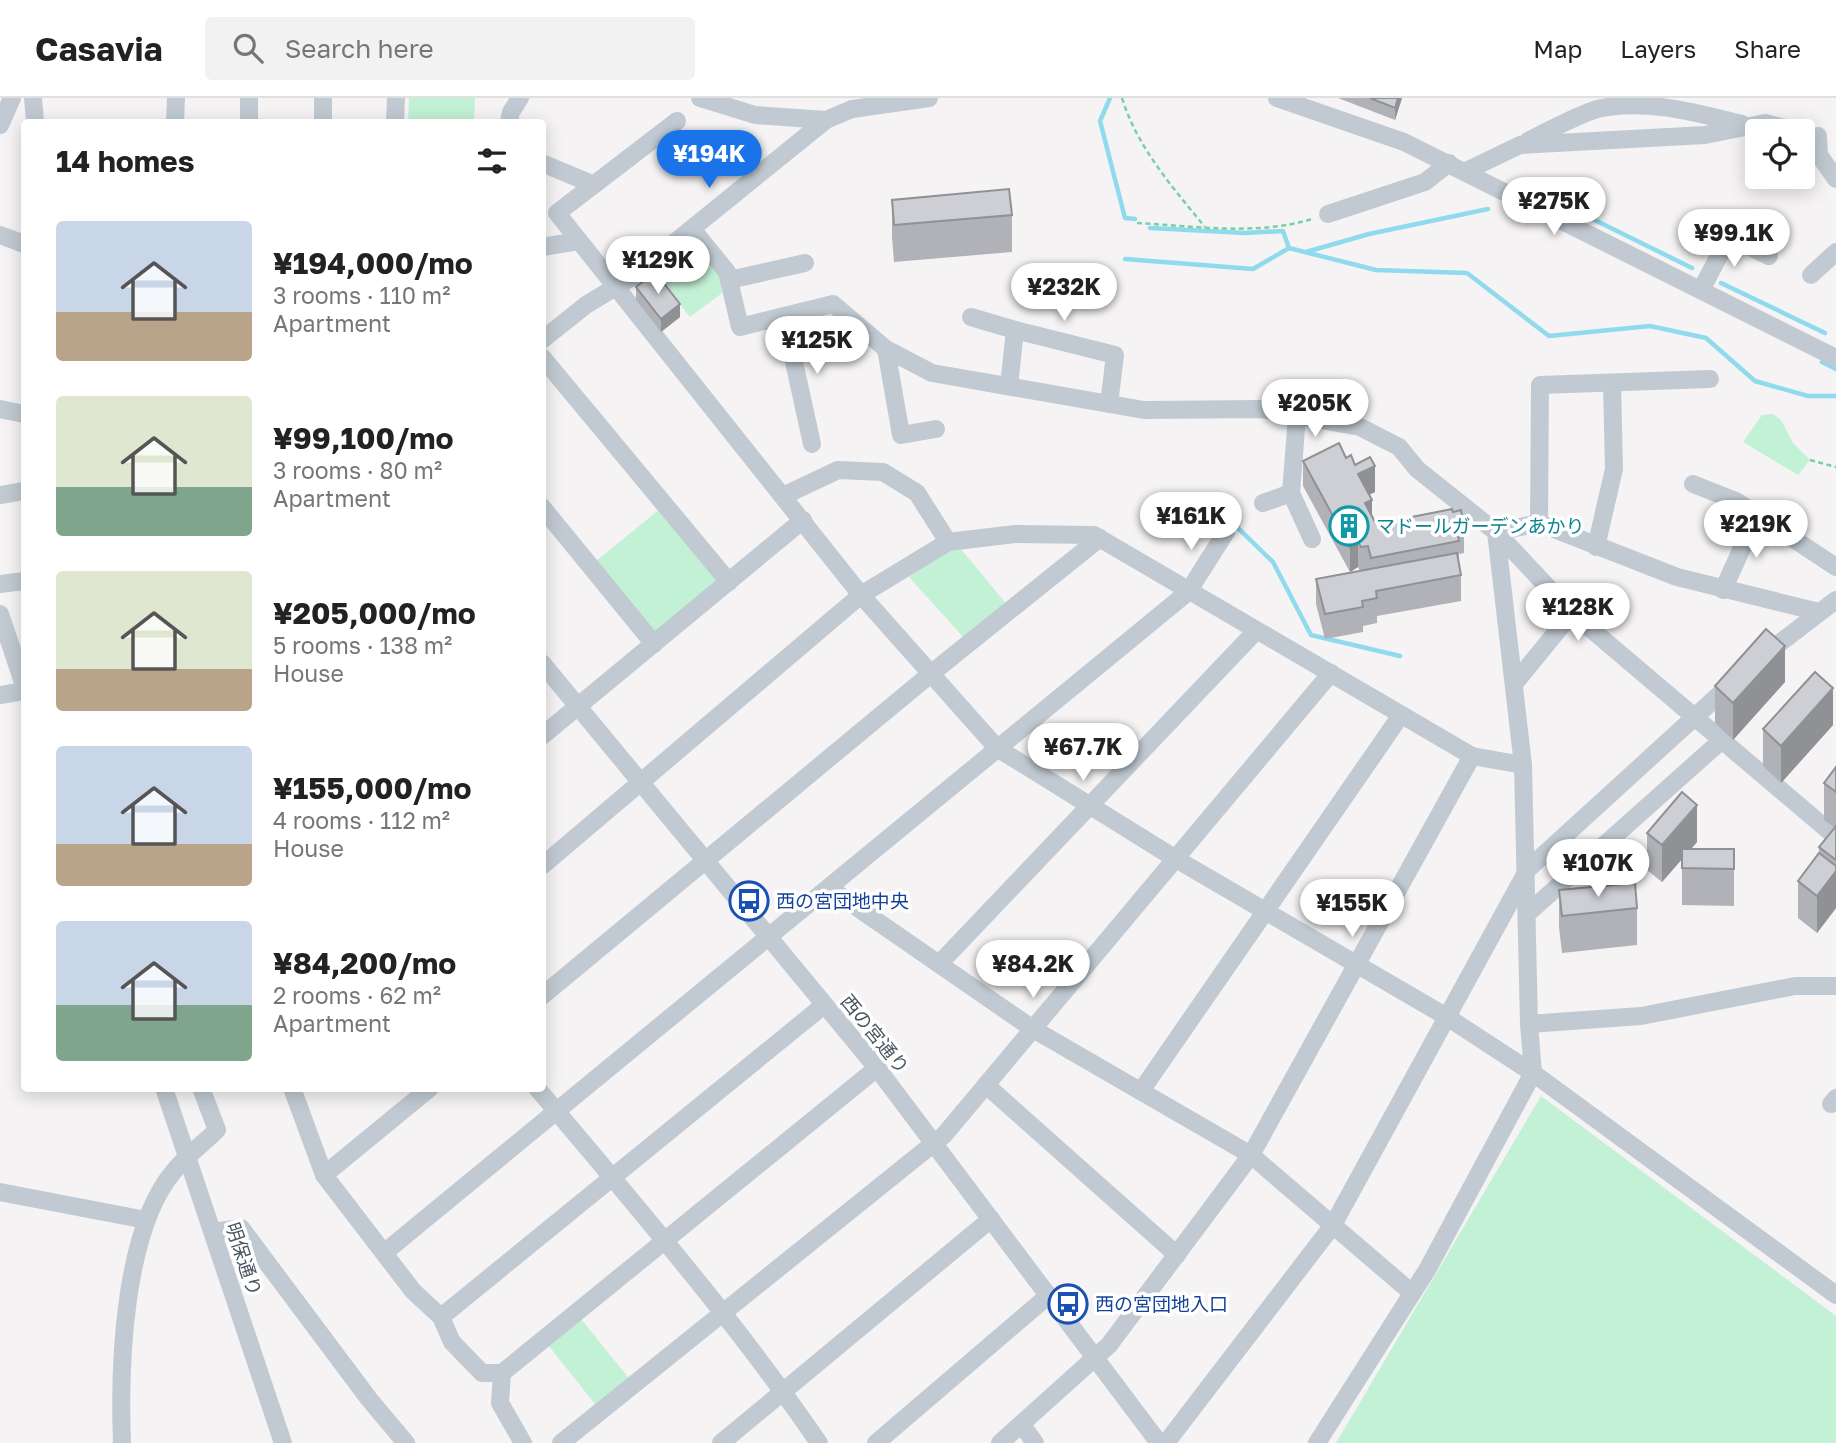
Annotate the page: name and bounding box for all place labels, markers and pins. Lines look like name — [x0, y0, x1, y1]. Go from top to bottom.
pin: ¥194K — [660, 130, 758, 190]
pin: ¥275K — [1505, 178, 1603, 237]
pin: ¥99.1K — [1677, 209, 1791, 269]
pin: ¥129K — [609, 236, 707, 296]
pin: ¥232K — [1015, 264, 1113, 323]
pin: ¥125K — [768, 316, 866, 376]
pin: ¥205K — [1266, 380, 1364, 439]
pin: ¥161K — [1142, 492, 1240, 552]
pin: ¥219K — [1707, 500, 1805, 560]
building icon: マドールガーデンあかり — [1328, 505, 1370, 547]
place label: マドールガーデンあかり — [1376, 514, 1584, 537]
pin: ¥128K — [1529, 584, 1627, 643]
pin: ¥67.7K — [1026, 724, 1140, 783]
pin: ¥107K — [1549, 840, 1647, 899]
bus stop icon: 西の宮団地中央 — [728, 880, 770, 922]
pin: ¥155K — [1303, 880, 1401, 939]
place label: 西の宮団地中央 — [776, 889, 909, 912]
pin: ¥84.2K — [976, 940, 1090, 1000]
bus stop icon: 西の宮団地入口 — [1047, 1283, 1089, 1325]
place label: 西の宮団地入口 — [1095, 1292, 1228, 1315]

